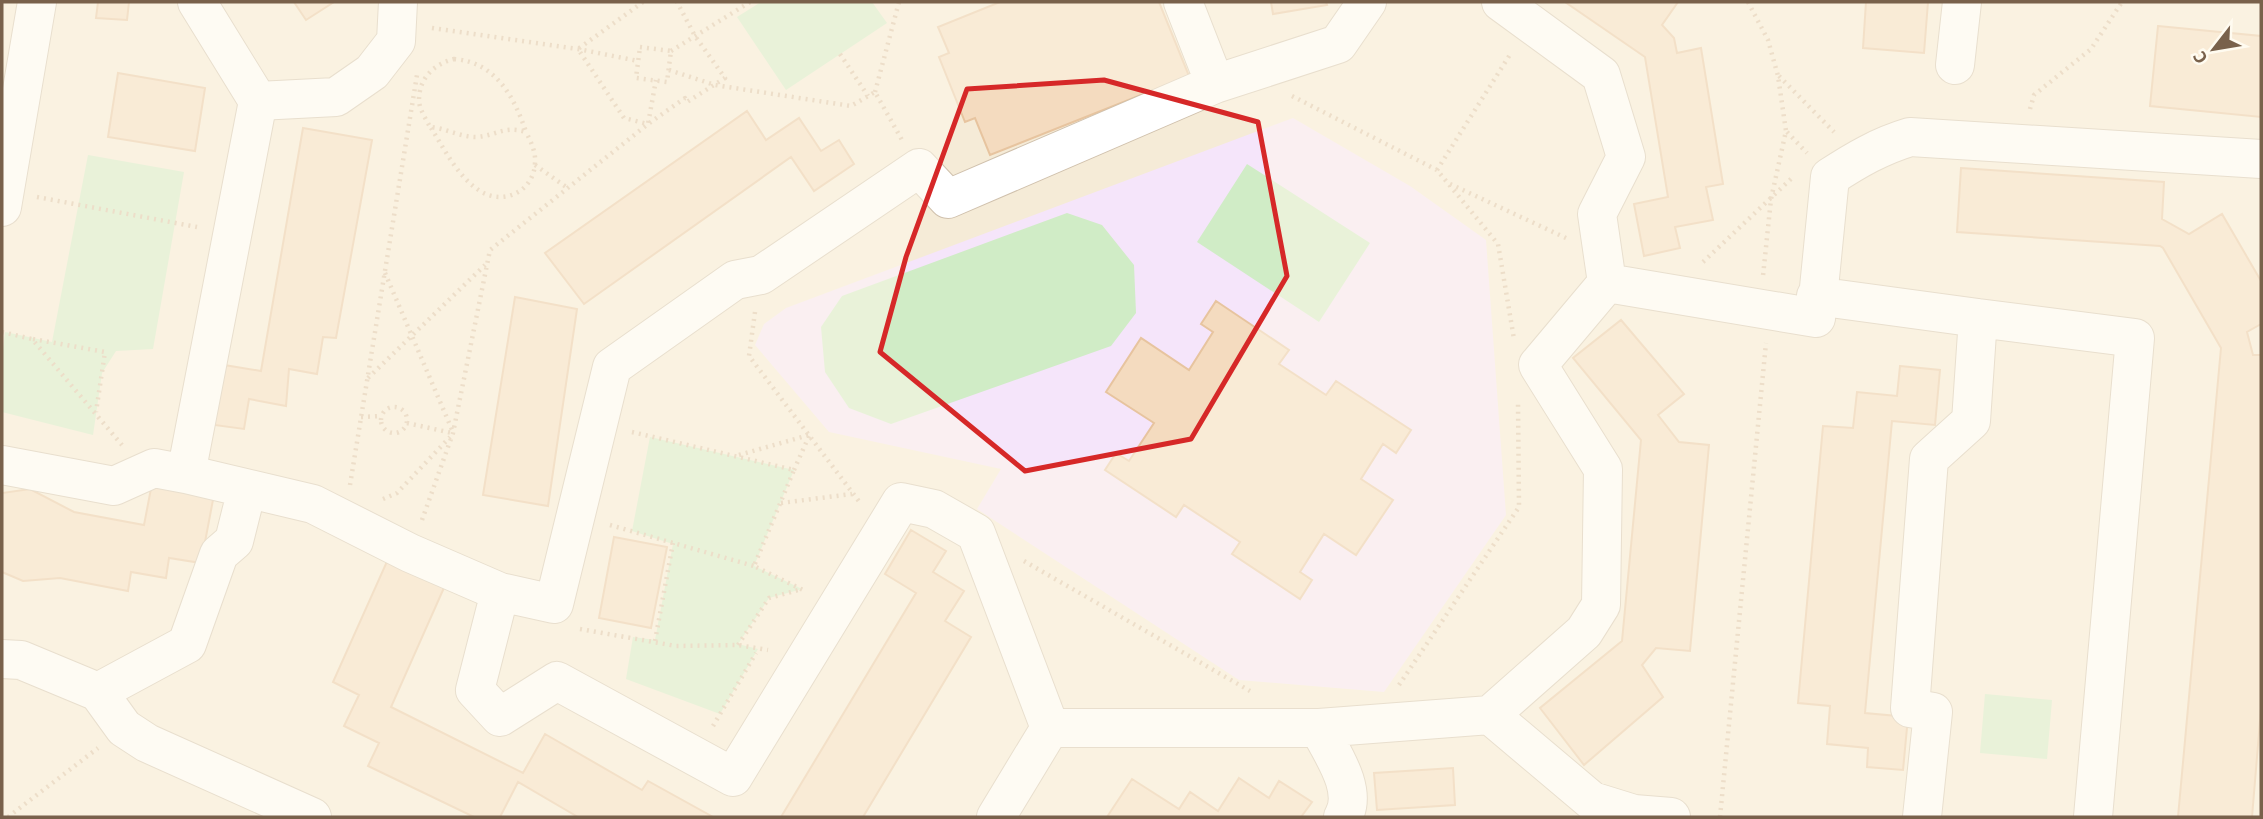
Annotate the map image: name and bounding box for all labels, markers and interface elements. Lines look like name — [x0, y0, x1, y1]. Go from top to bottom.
north arrow — [2179, 14, 2249, 84]
text: С — [2190, 48, 2212, 66]

